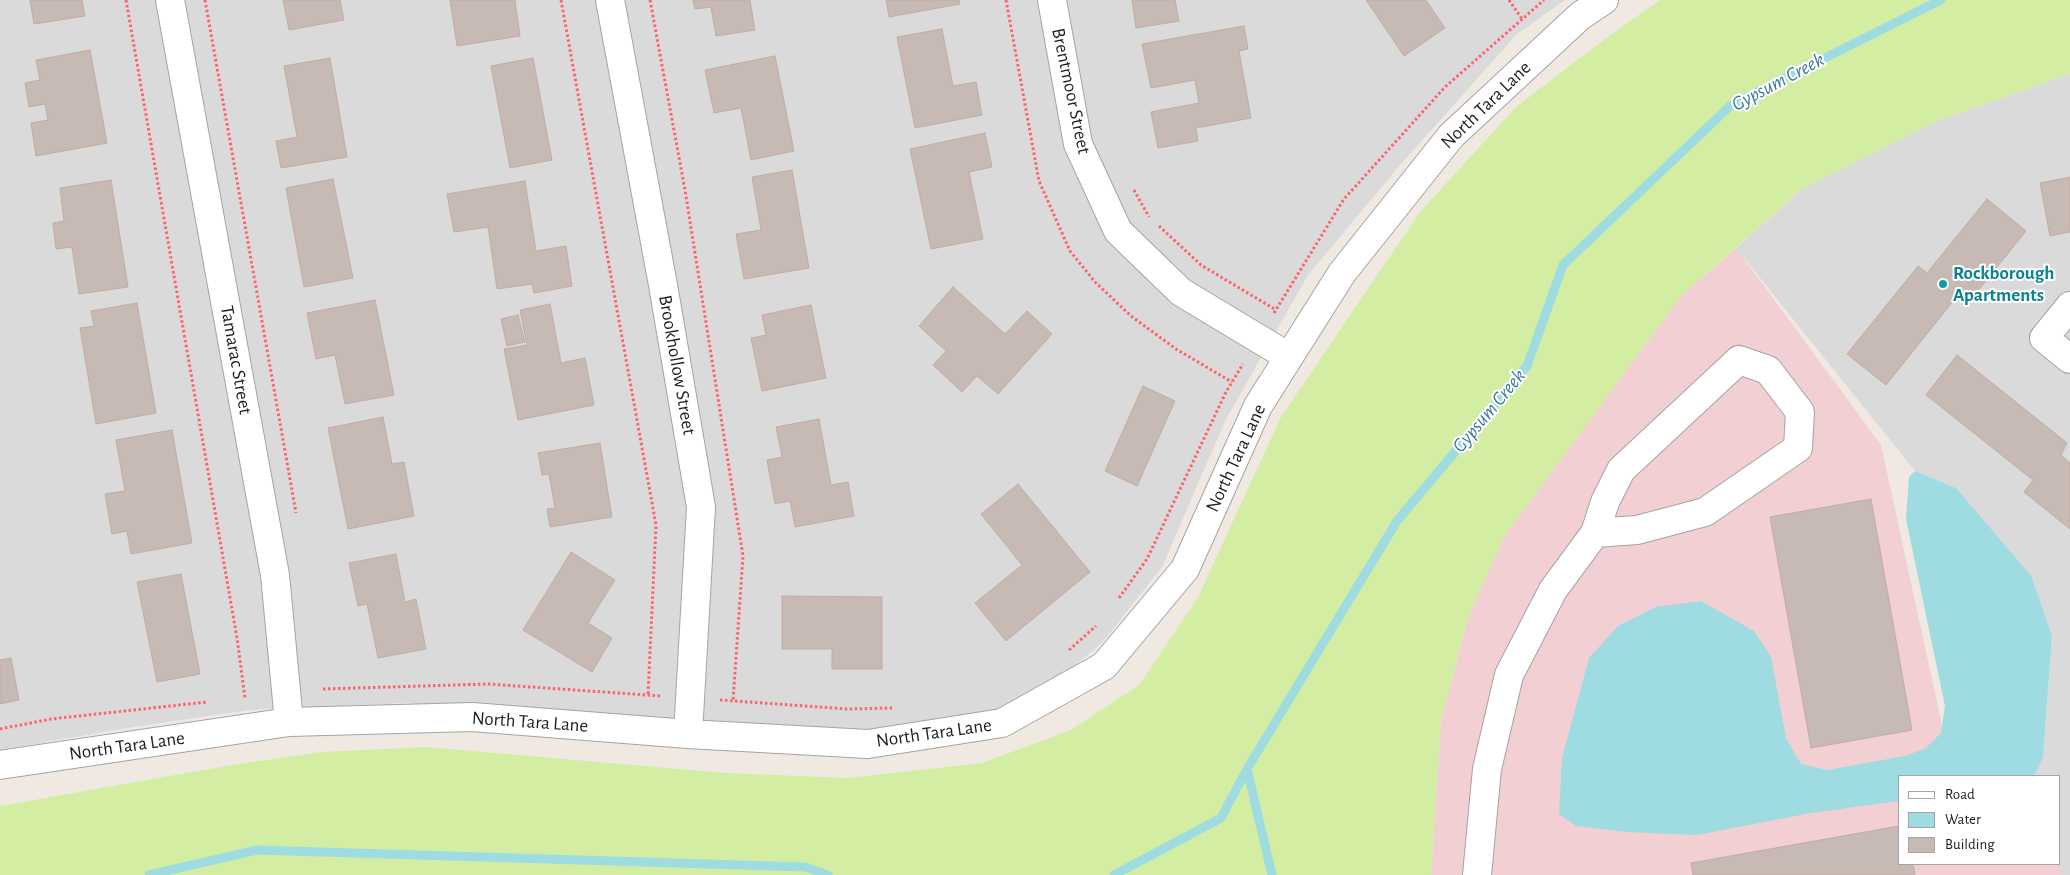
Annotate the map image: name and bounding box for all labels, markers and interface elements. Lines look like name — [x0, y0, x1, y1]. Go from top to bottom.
street label: Brentmoor Street — [1046, 26, 1096, 156]
water label: Gypsum Creek — [1728, 48, 1828, 116]
street label: North Tara Lane — [1436, 56, 1536, 154]
place label: Rockborough Apartments — [1953, 262, 2054, 306]
marker: Rockborough Apartments — [1937, 278, 1949, 290]
street label: Brookhollow Street — [653, 293, 701, 437]
street label: Tamarac Street — [215, 304, 257, 416]
water label: Gypsum Creek — [1447, 364, 1531, 458]
street label: North Tara Lane — [1201, 400, 1271, 516]
street label: North Tara Lane — [471, 707, 589, 737]
street label: North Tara Lane — [875, 714, 993, 752]
street label: North Tara Lane — [68, 727, 186, 765]
legend — [1898, 775, 2060, 865]
text: Road — [1945, 787, 1975, 802]
text: Water — [1945, 812, 1981, 827]
text: Building — [1945, 837, 1995, 852]

